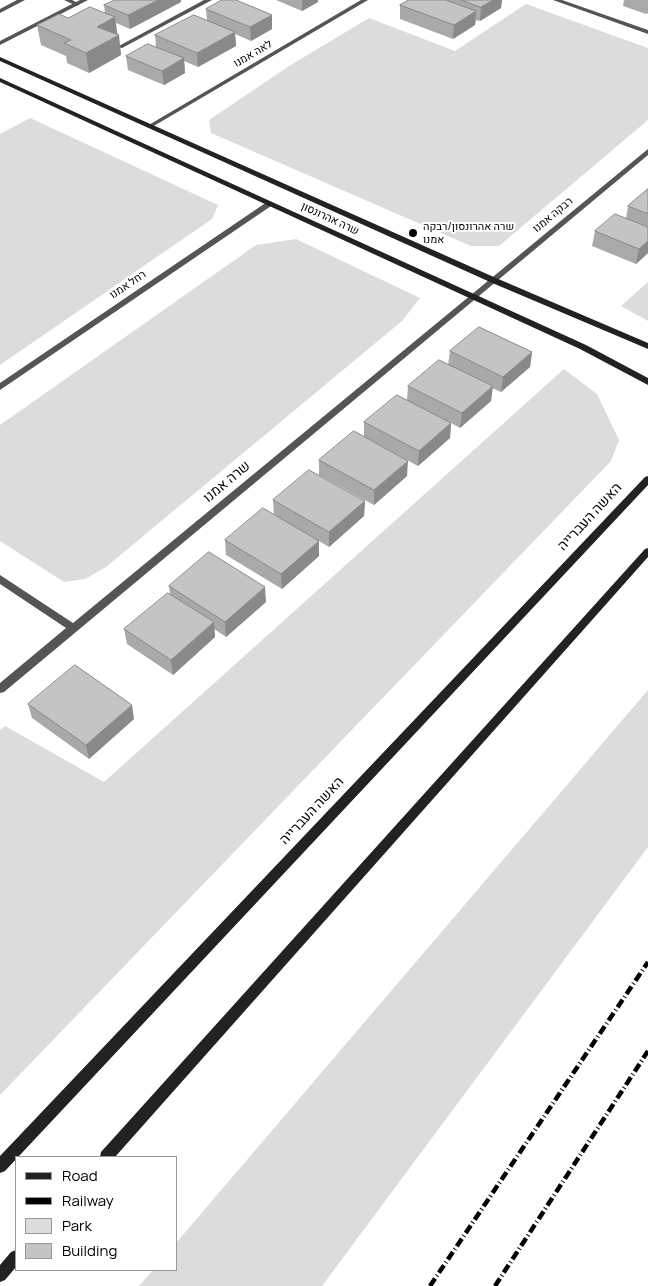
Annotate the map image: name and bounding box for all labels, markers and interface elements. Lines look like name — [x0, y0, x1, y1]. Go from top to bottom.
street label: לאה אמנו — [231, 38, 275, 70]
street label: רבקה אמנו — [530, 195, 576, 235]
street label: שרה אהרונסון — [299, 200, 361, 238]
place label: שרה אהרונסון/רבקה אמנו — [423, 220, 514, 246]
marker: שרה אהרונסון/רבקה אמנו — [407, 227, 419, 239]
street label: רחל אמנו — [107, 268, 149, 302]
street label: שרה אמנו — [200, 458, 254, 506]
street label: האשה העברייה — [554, 480, 626, 554]
street label: האשה העברייה — [276, 774, 348, 848]
legend — [15, 1156, 178, 1271]
text: Road — [62, 1165, 98, 1186]
text: Railway — [62, 1190, 114, 1211]
text: Park — [62, 1215, 92, 1236]
text: Building — [62, 1240, 117, 1261]

